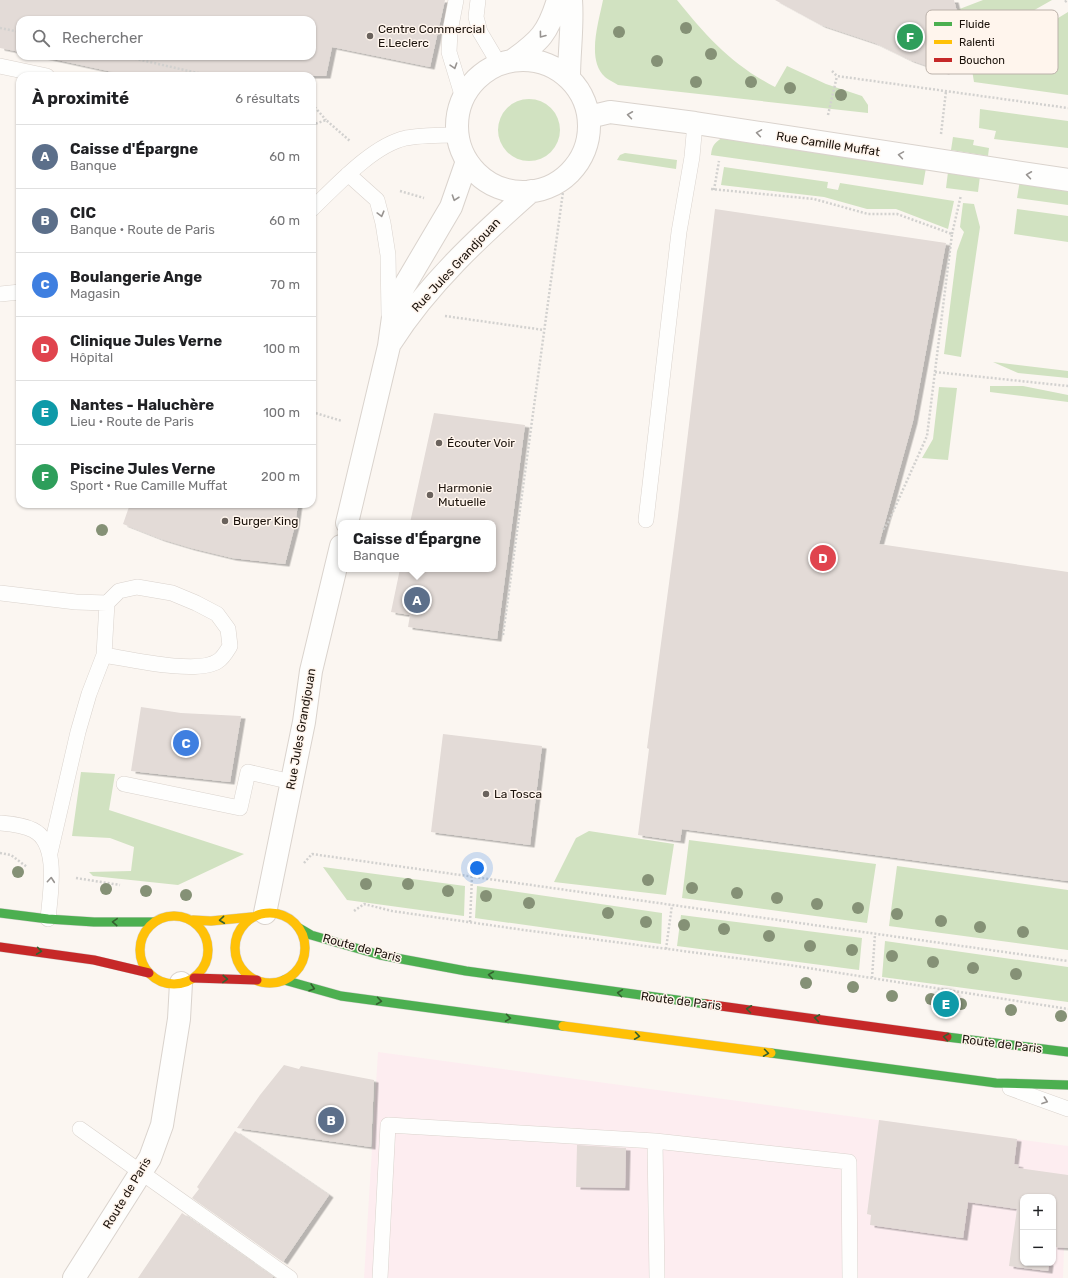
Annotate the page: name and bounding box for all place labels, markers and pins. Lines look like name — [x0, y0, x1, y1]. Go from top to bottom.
place label: Centre Commercial E.Leclerc — [378, 22, 485, 50]
pin: F — [897, 22, 923, 52]
marker: Centre Commercial E.Leclerc — [365, 31, 375, 41]
place label: Écouter Voir — [447, 436, 515, 450]
marker: Écouter Voir — [434, 438, 444, 448]
place label: Harmonie Mutuelle — [438, 481, 492, 509]
marker: Harmonie Mutuelle — [425, 490, 435, 500]
place label: Burger King — [233, 514, 298, 528]
marker: Burger King — [220, 516, 230, 526]
pin: D — [810, 543, 836, 573]
pin: A — [404, 585, 430, 615]
pin: C — [173, 728, 199, 758]
place label: La Tosca — [494, 787, 542, 801]
marker: La Tosca — [481, 789, 491, 799]
pin: E — [933, 989, 959, 1019]
pin: B — [318, 1105, 344, 1135]

